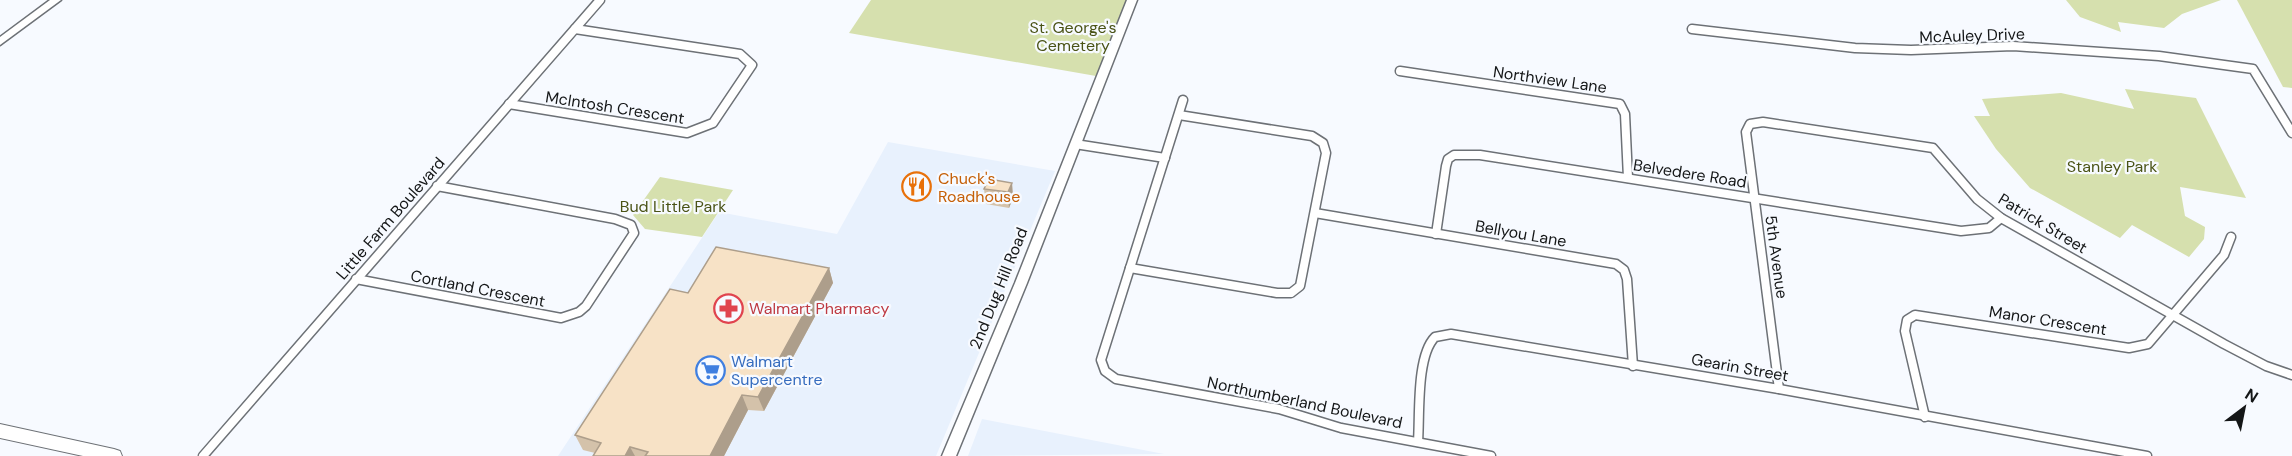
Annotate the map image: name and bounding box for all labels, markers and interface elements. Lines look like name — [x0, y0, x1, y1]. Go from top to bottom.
park label: St. George's Cemetery — [1030, 17, 1117, 56]
street label: McAuley Drive — [1919, 23, 2025, 48]
street label: Northview Lane — [1492, 61, 1608, 98]
street label: McIntosh Crescent — [544, 86, 686, 129]
street label: Little Farm Boulevard — [331, 153, 449, 284]
street label: Belvedere Road — [1632, 154, 1748, 193]
park label: Stanley Park — [2067, 156, 2157, 177]
place label: Chuck's Roadhouse — [938, 168, 1020, 207]
restaurant icon: Chuck's Roadhouse — [901, 171, 933, 203]
street label: Patrick Street — [1994, 189, 2091, 258]
park label: Bud Little Park — [620, 196, 726, 217]
street label: 5th Avenue — [1760, 214, 1793, 300]
street label: Bellyou Lane — [1474, 215, 1568, 252]
street label: 2nd Dug Hill Road — [964, 224, 1032, 352]
street label: Cortland Crescent — [409, 265, 547, 312]
pharmacy icon: Walmart Pharmacy — [712, 292, 744, 324]
place label: Walmart Pharmacy — [749, 298, 890, 319]
street label: Manor Crescent — [1988, 301, 2108, 340]
street label: Gearin Street — [1690, 349, 1790, 386]
place label: Walmart Supercentre — [731, 351, 823, 390]
supermarket icon: Walmart Supercentre — [694, 354, 726, 386]
street label: Northumberland Boulevard — [1205, 372, 1404, 433]
north arrow — [2214, 378, 2274, 438]
text: N — [2241, 384, 2262, 408]

